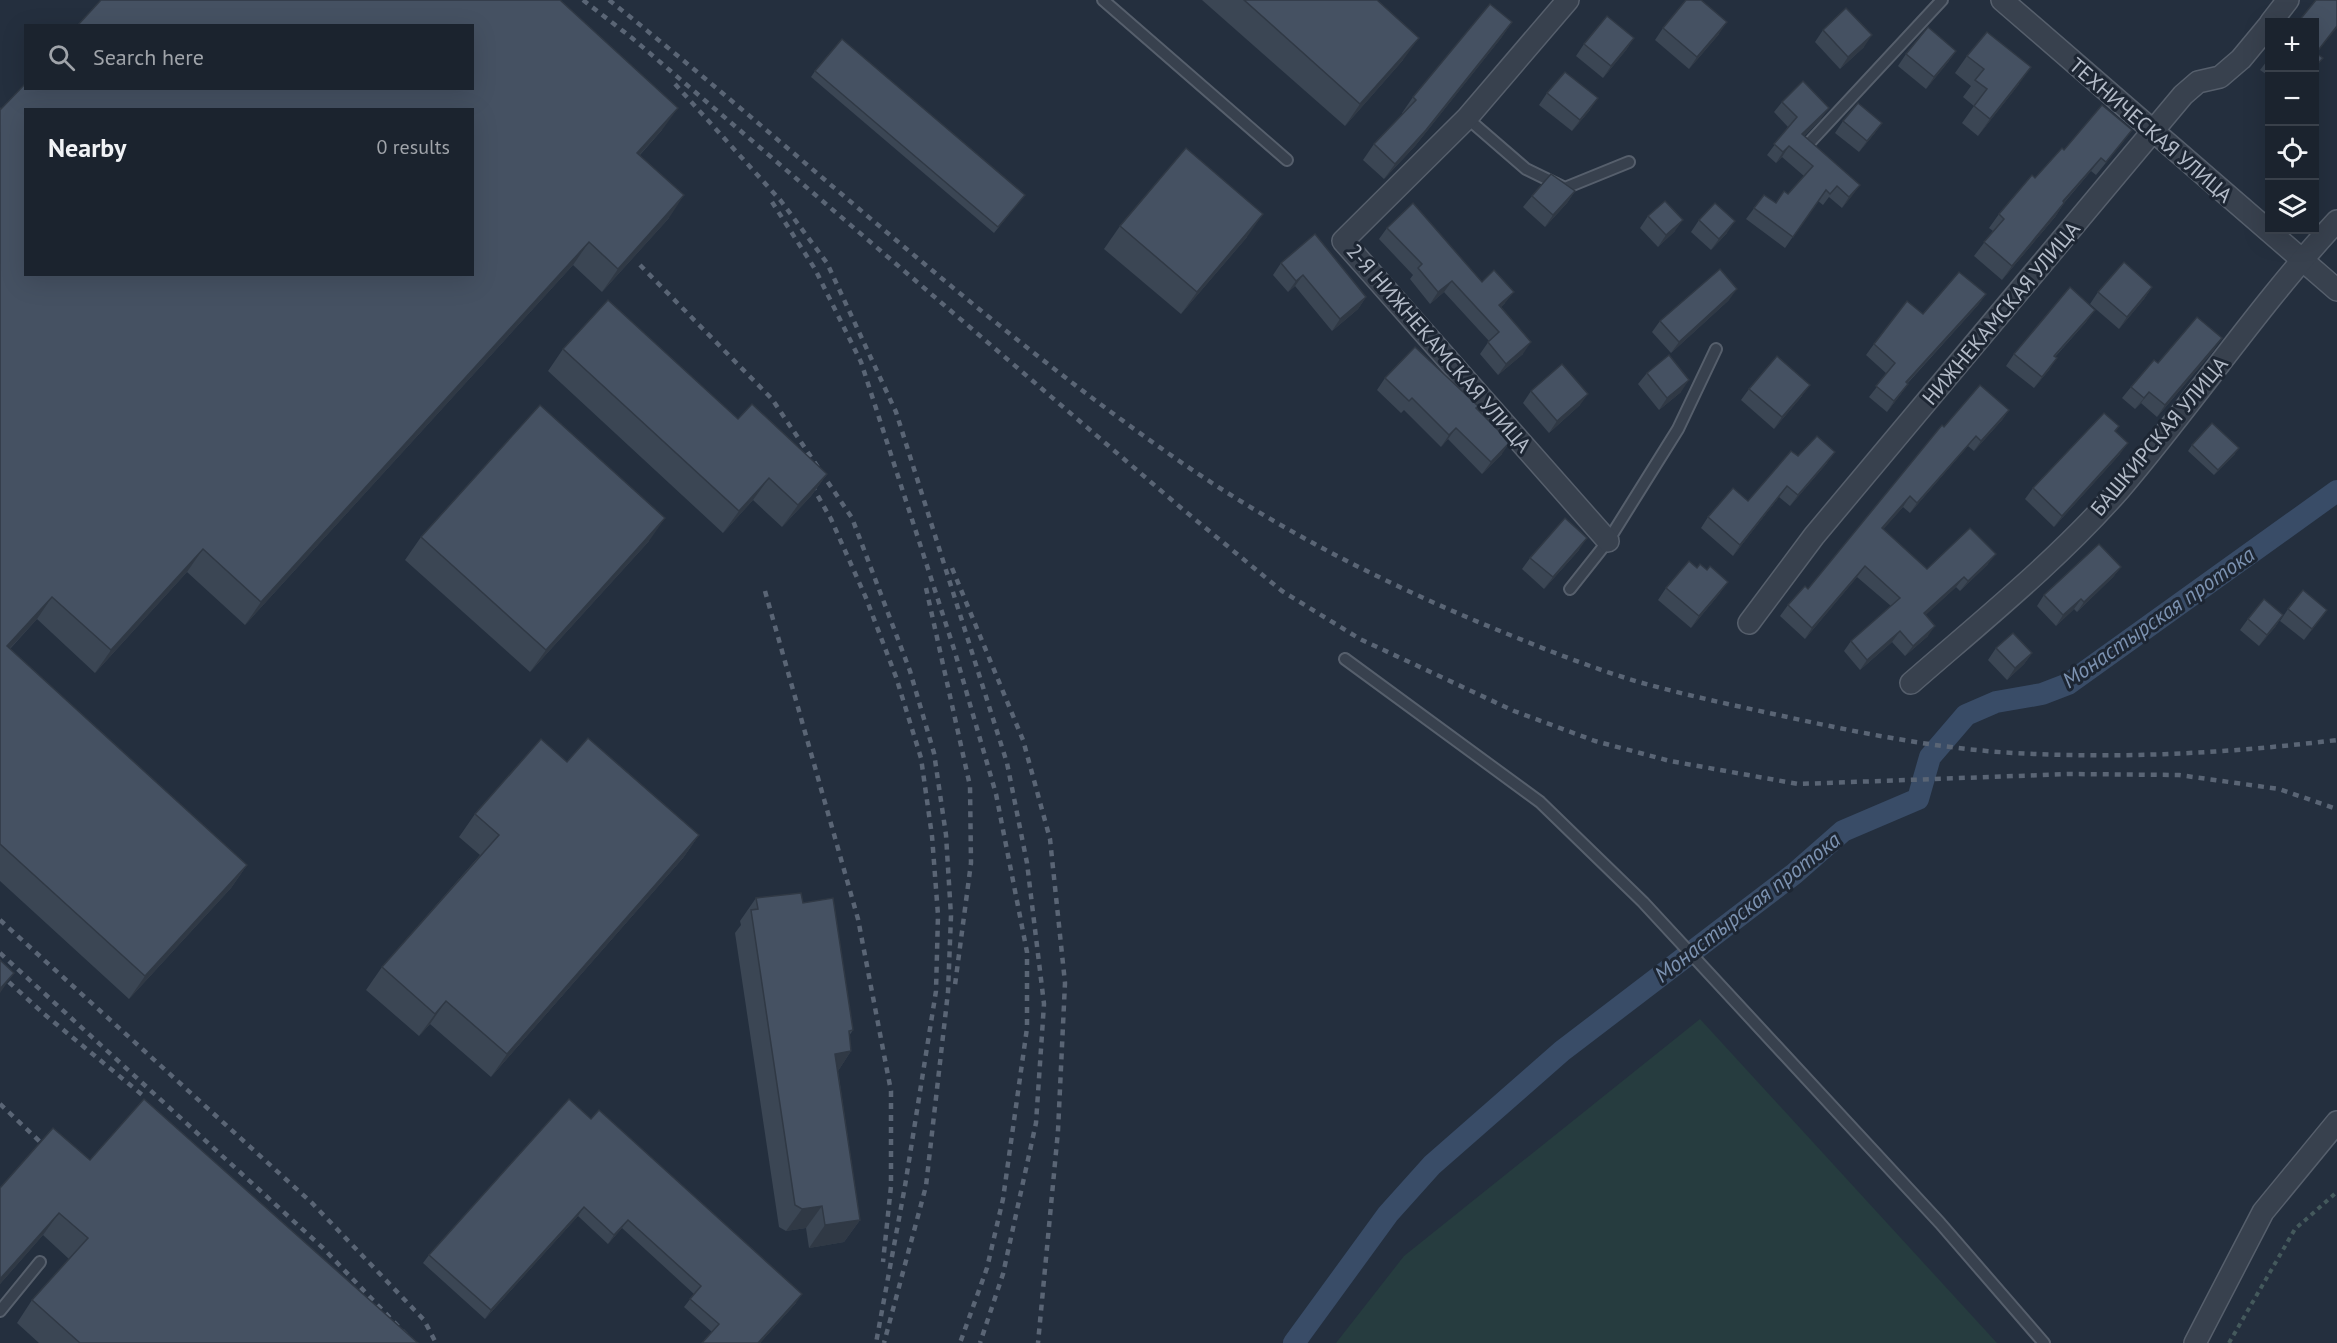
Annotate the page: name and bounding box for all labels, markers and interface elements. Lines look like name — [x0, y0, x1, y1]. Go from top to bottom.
map controls — [2265, 18, 2319, 234]
button: + — [2265, 18, 2319, 72]
search box — [24, 24, 474, 90]
icon: search — [45, 41, 78, 74]
text: Search here — [93, 43, 204, 71]
street label: ТЕХНИЧЕСКАЯ УЛИЦА — [2064, 52, 2239, 209]
button: − — [2265, 72, 2319, 126]
button: locate — [2265, 126, 2319, 180]
text: Nearby — [48, 131, 126, 164]
text: 0 results — [377, 134, 450, 160]
button: layers — [2265, 180, 2319, 234]
street label: НИЖНЕКАМСКАЯ УЛИЦА — [1916, 215, 2086, 410]
street label: 2-Я НИЖНЕКАМСКАЯ УЛИЦА — [1341, 238, 1538, 459]
street label: БАШКИРСКАЯ УЛИЦА — [2084, 350, 2234, 521]
water label: Монастырская протока — [2056, 540, 2260, 694]
water label: Монастырская протока — [1648, 825, 1846, 988]

